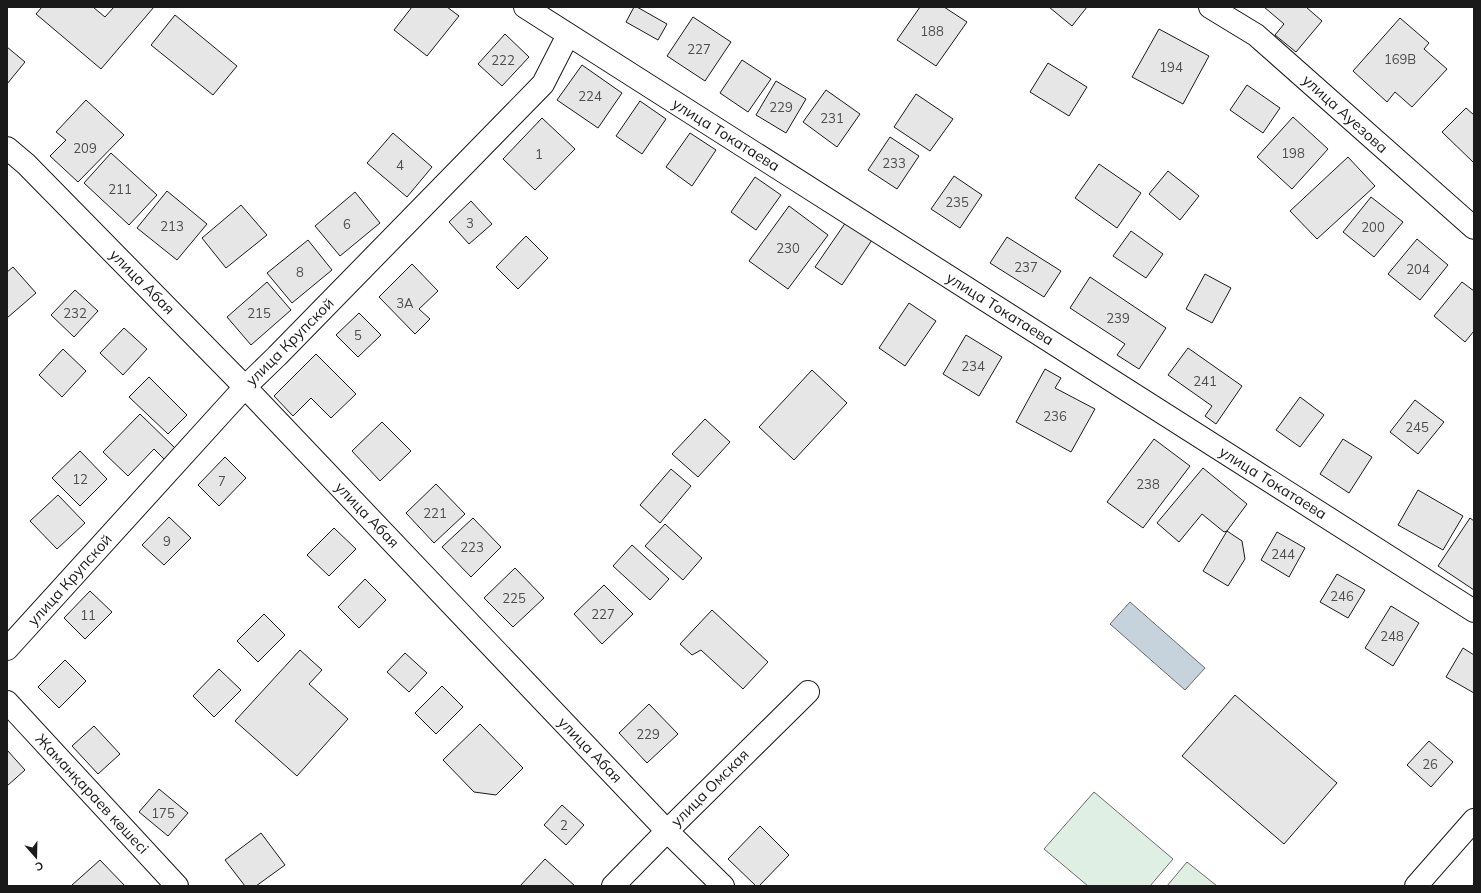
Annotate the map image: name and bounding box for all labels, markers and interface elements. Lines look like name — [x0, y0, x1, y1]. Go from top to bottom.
house number: 188 — [920, 23, 944, 39]
house number: 227 — [687, 41, 711, 57]
house number: 169В — [1384, 51, 1416, 67]
house number: 222 — [491, 52, 515, 68]
house number: 194 — [1159, 59, 1183, 75]
street label: улица Ауезова — [1299, 70, 1392, 157]
house number: 224 — [578, 88, 602, 104]
street label: улица Токатаева — [669, 94, 784, 175]
house number: 229 — [769, 99, 793, 115]
house number: 231 — [820, 110, 844, 126]
house number: 209 — [73, 140, 97, 156]
house number: 198 — [1281, 145, 1305, 161]
house number: 1 — [535, 146, 543, 162]
house number: 233 — [882, 155, 906, 171]
house number: 4 — [396, 157, 404, 173]
house number: 211 — [108, 181, 132, 197]
house number: 235 — [945, 194, 969, 210]
house number: 3 — [466, 215, 474, 231]
house number: 6 — [343, 216, 351, 232]
house number: 213 — [160, 218, 184, 234]
house number: 200 — [1361, 219, 1385, 235]
house number: 230 — [776, 240, 800, 256]
street label: улица Абая — [106, 245, 179, 318]
house number: 237 — [1014, 259, 1038, 275]
house number: 204 — [1406, 261, 1430, 277]
house number: 8 — [296, 264, 304, 280]
street label: улица Токатаева — [943, 268, 1058, 349]
street label: улица Крупской — [242, 294, 338, 390]
house number: 3А — [396, 295, 414, 311]
house number: 232 — [63, 305, 87, 321]
house number: 215 — [247, 305, 271, 321]
house number: 239 — [1106, 310, 1130, 326]
house number: 5 — [354, 327, 362, 343]
house number: 234 — [961, 358, 985, 374]
house number: 241 — [1193, 373, 1217, 389]
house number: 236 — [1043, 408, 1067, 424]
house number: 245 — [1405, 419, 1429, 435]
street label: улица Токатаева — [1216, 442, 1331, 523]
house number: 12 — [72, 471, 88, 487]
house number: 7 — [218, 473, 226, 489]
house number: 238 — [1136, 476, 1160, 492]
street label: улица Абая — [331, 478, 404, 552]
house number: 221 — [423, 505, 447, 521]
street label: улица Крупской — [23, 530, 116, 629]
house number: 9 — [163, 533, 171, 549]
house number: 223 — [460, 539, 484, 555]
house number: 244 — [1271, 546, 1295, 562]
house number: 246 — [1330, 588, 1354, 604]
house number: 225 — [502, 590, 526, 606]
house number: 227 — [591, 606, 615, 622]
house number: 11 — [80, 607, 96, 623]
house number: 248 — [1380, 628, 1404, 644]
street label: улица Абая — [554, 713, 627, 787]
house number: 229 — [636, 726, 660, 742]
street label: Жаманқараев көшесі — [32, 730, 153, 858]
street label: улица Омская — [667, 745, 753, 831]
house number: 26 — [1422, 756, 1438, 772]
house number: 175 — [151, 805, 175, 821]
house number: 2 — [560, 817, 568, 833]
north arrow — [16, 837, 56, 877]
text: С — [33, 859, 45, 874]

